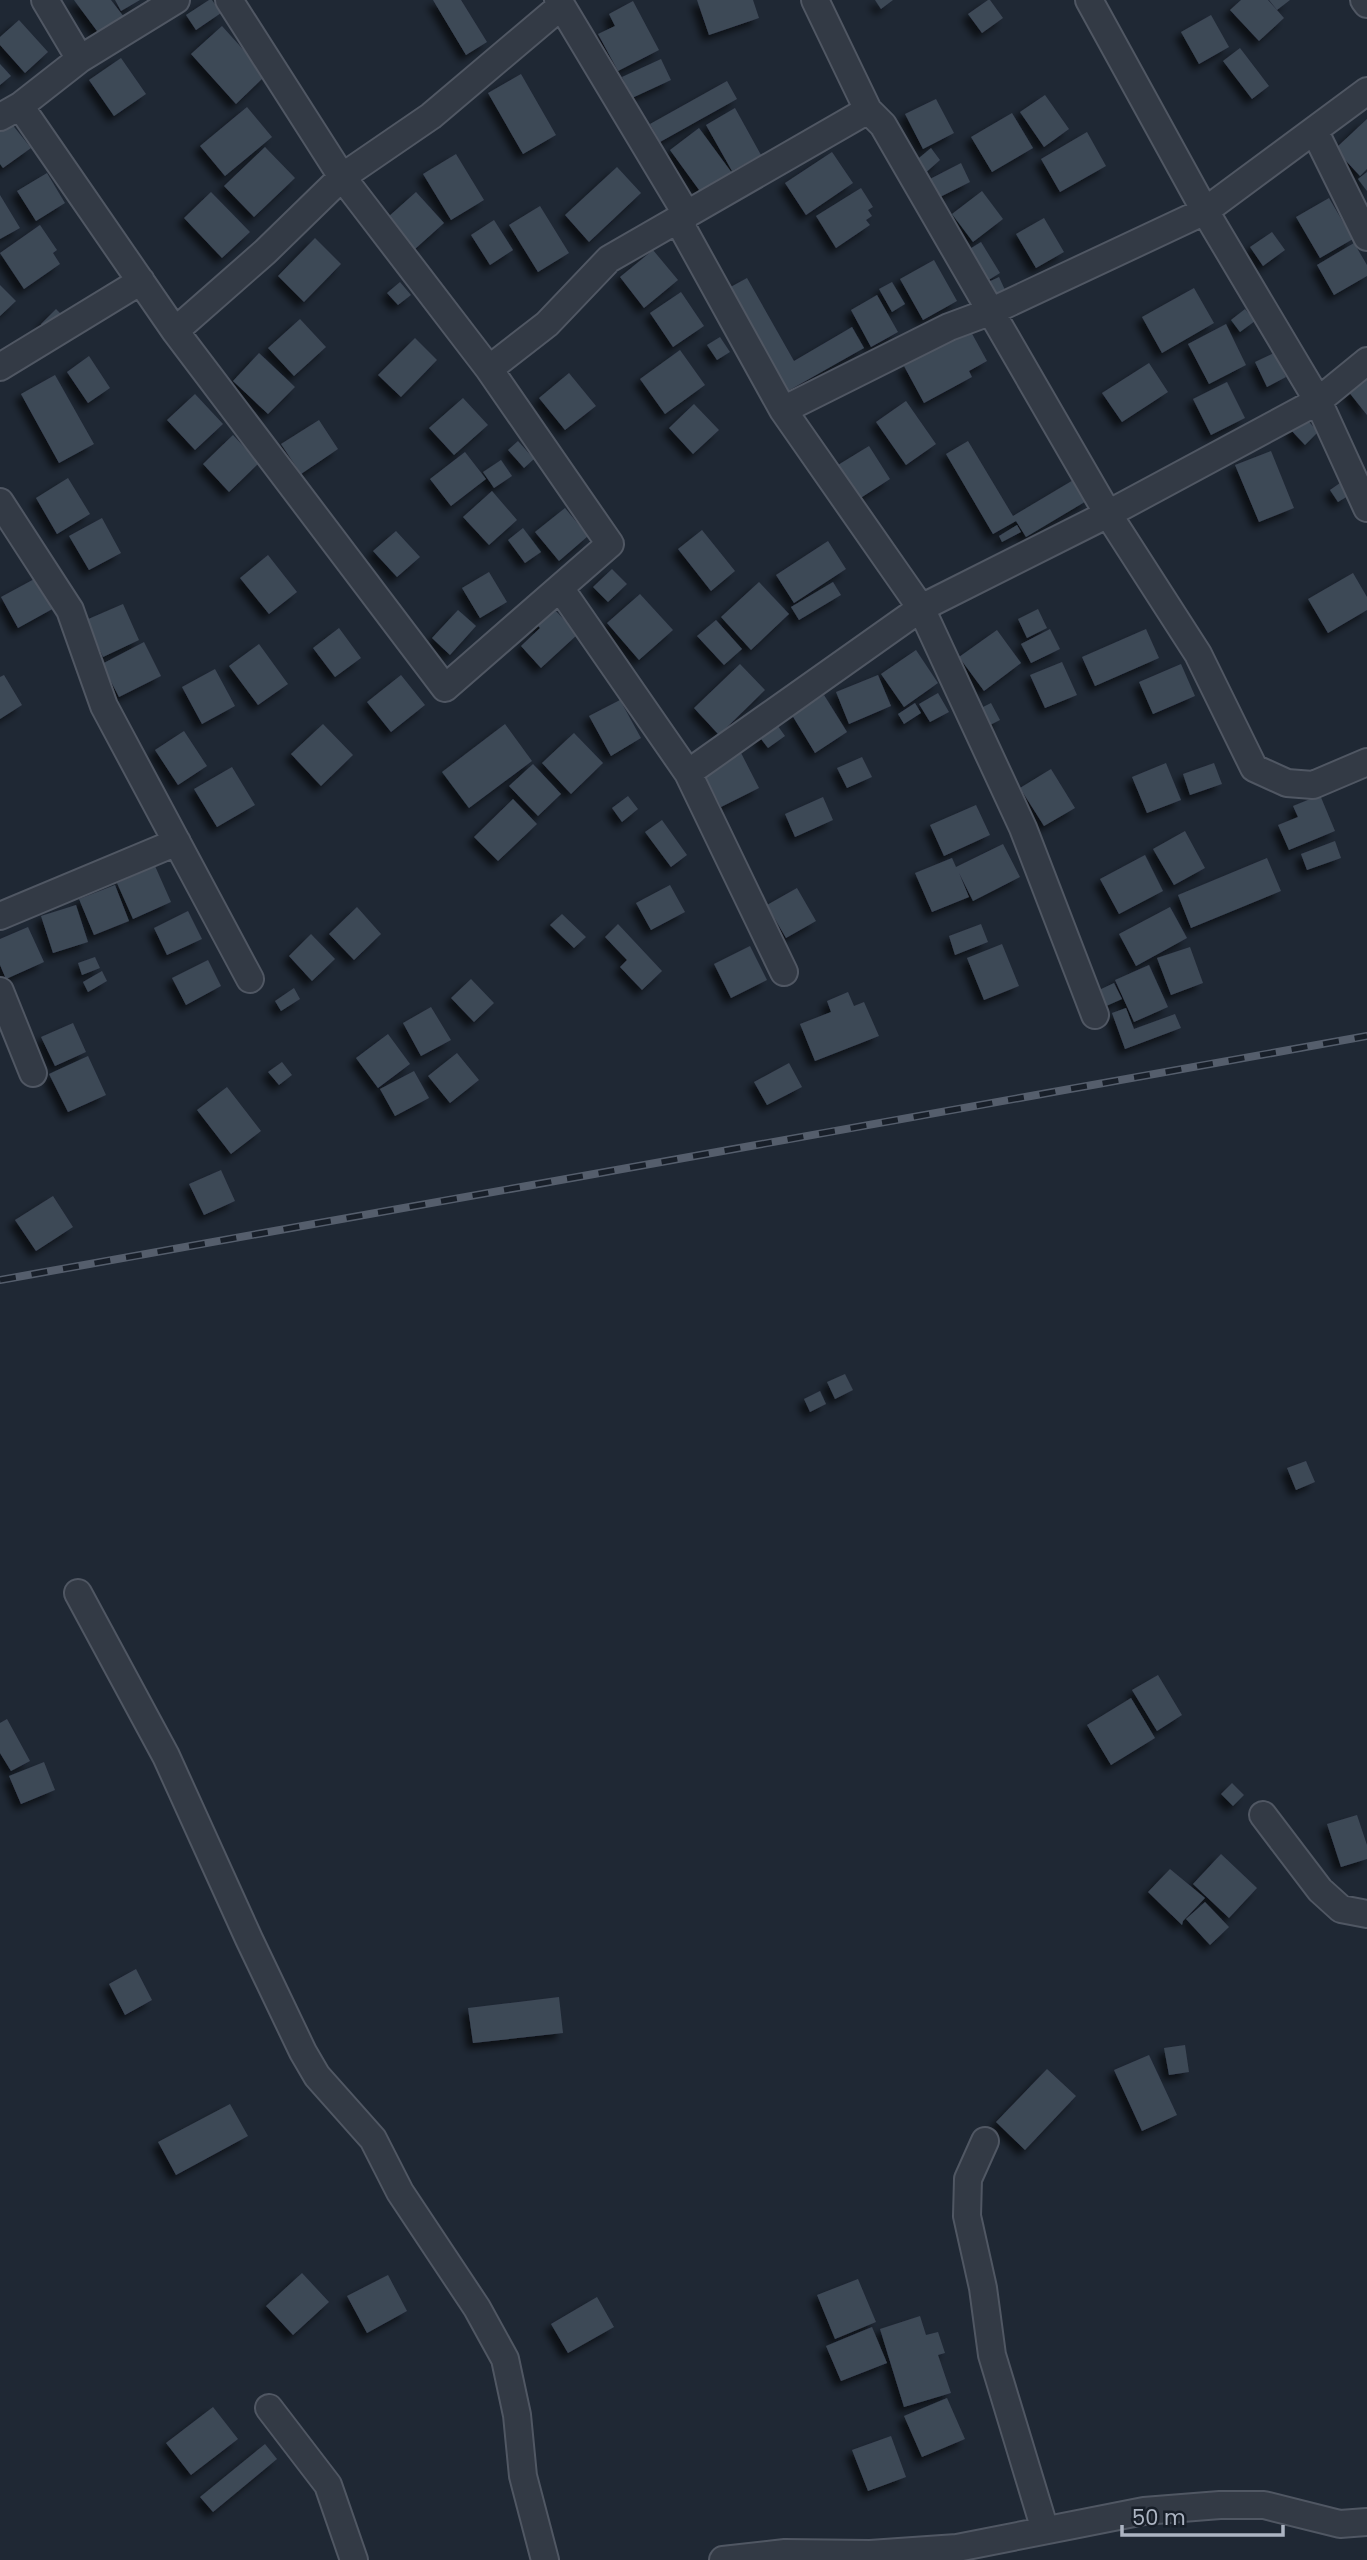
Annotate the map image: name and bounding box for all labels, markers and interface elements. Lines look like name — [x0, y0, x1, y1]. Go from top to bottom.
scale bar — [1122, 2494, 1283, 2538]
text: 50 m — [1132, 2503, 1186, 2532]

